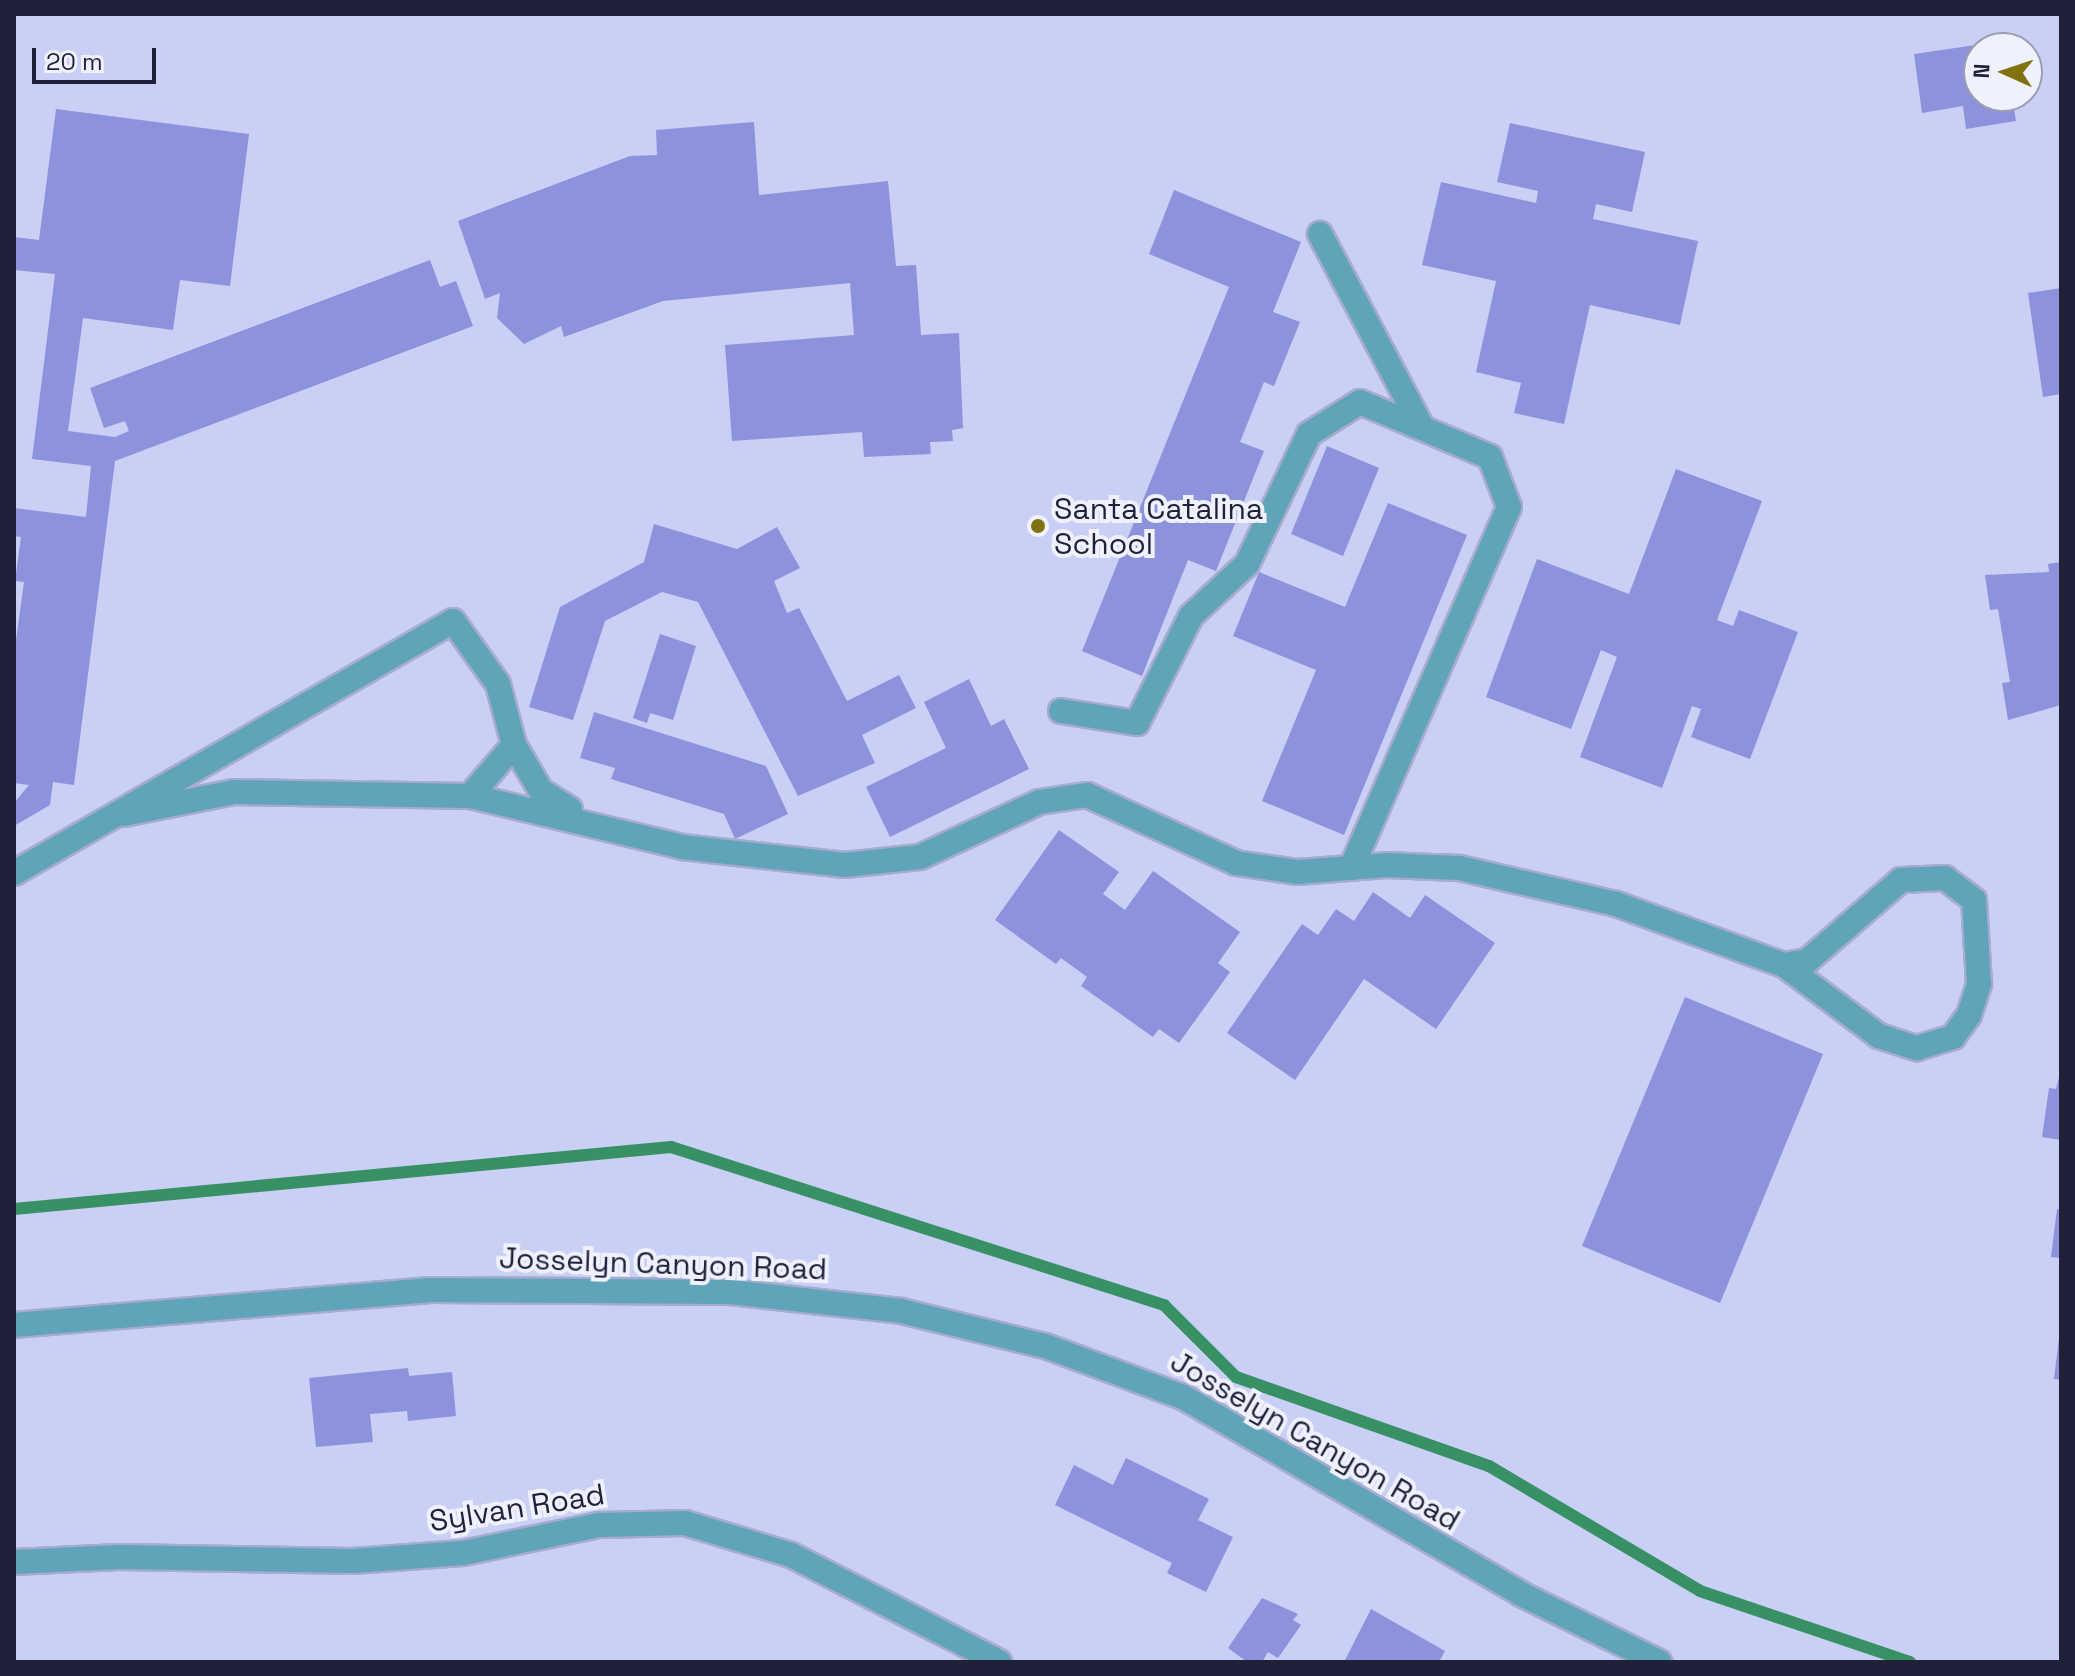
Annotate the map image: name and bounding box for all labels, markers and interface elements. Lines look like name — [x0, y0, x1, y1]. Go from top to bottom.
scale bar — [36, 32, 160, 82]
north arrow — [1963, 32, 2043, 112]
text: 20 m — [46, 46, 103, 77]
text: N — [1967, 63, 1995, 79]
place label: Santa Catalina School — [1054, 491, 1263, 562]
marker: Santa Catalina School — [1029, 517, 1047, 535]
street label: Josselyn Canyon Road — [498, 1240, 828, 1288]
street label: Josselyn Canyon Road — [1164, 1343, 1466, 1539]
street label: Sylvan Road — [427, 1476, 607, 1540]

